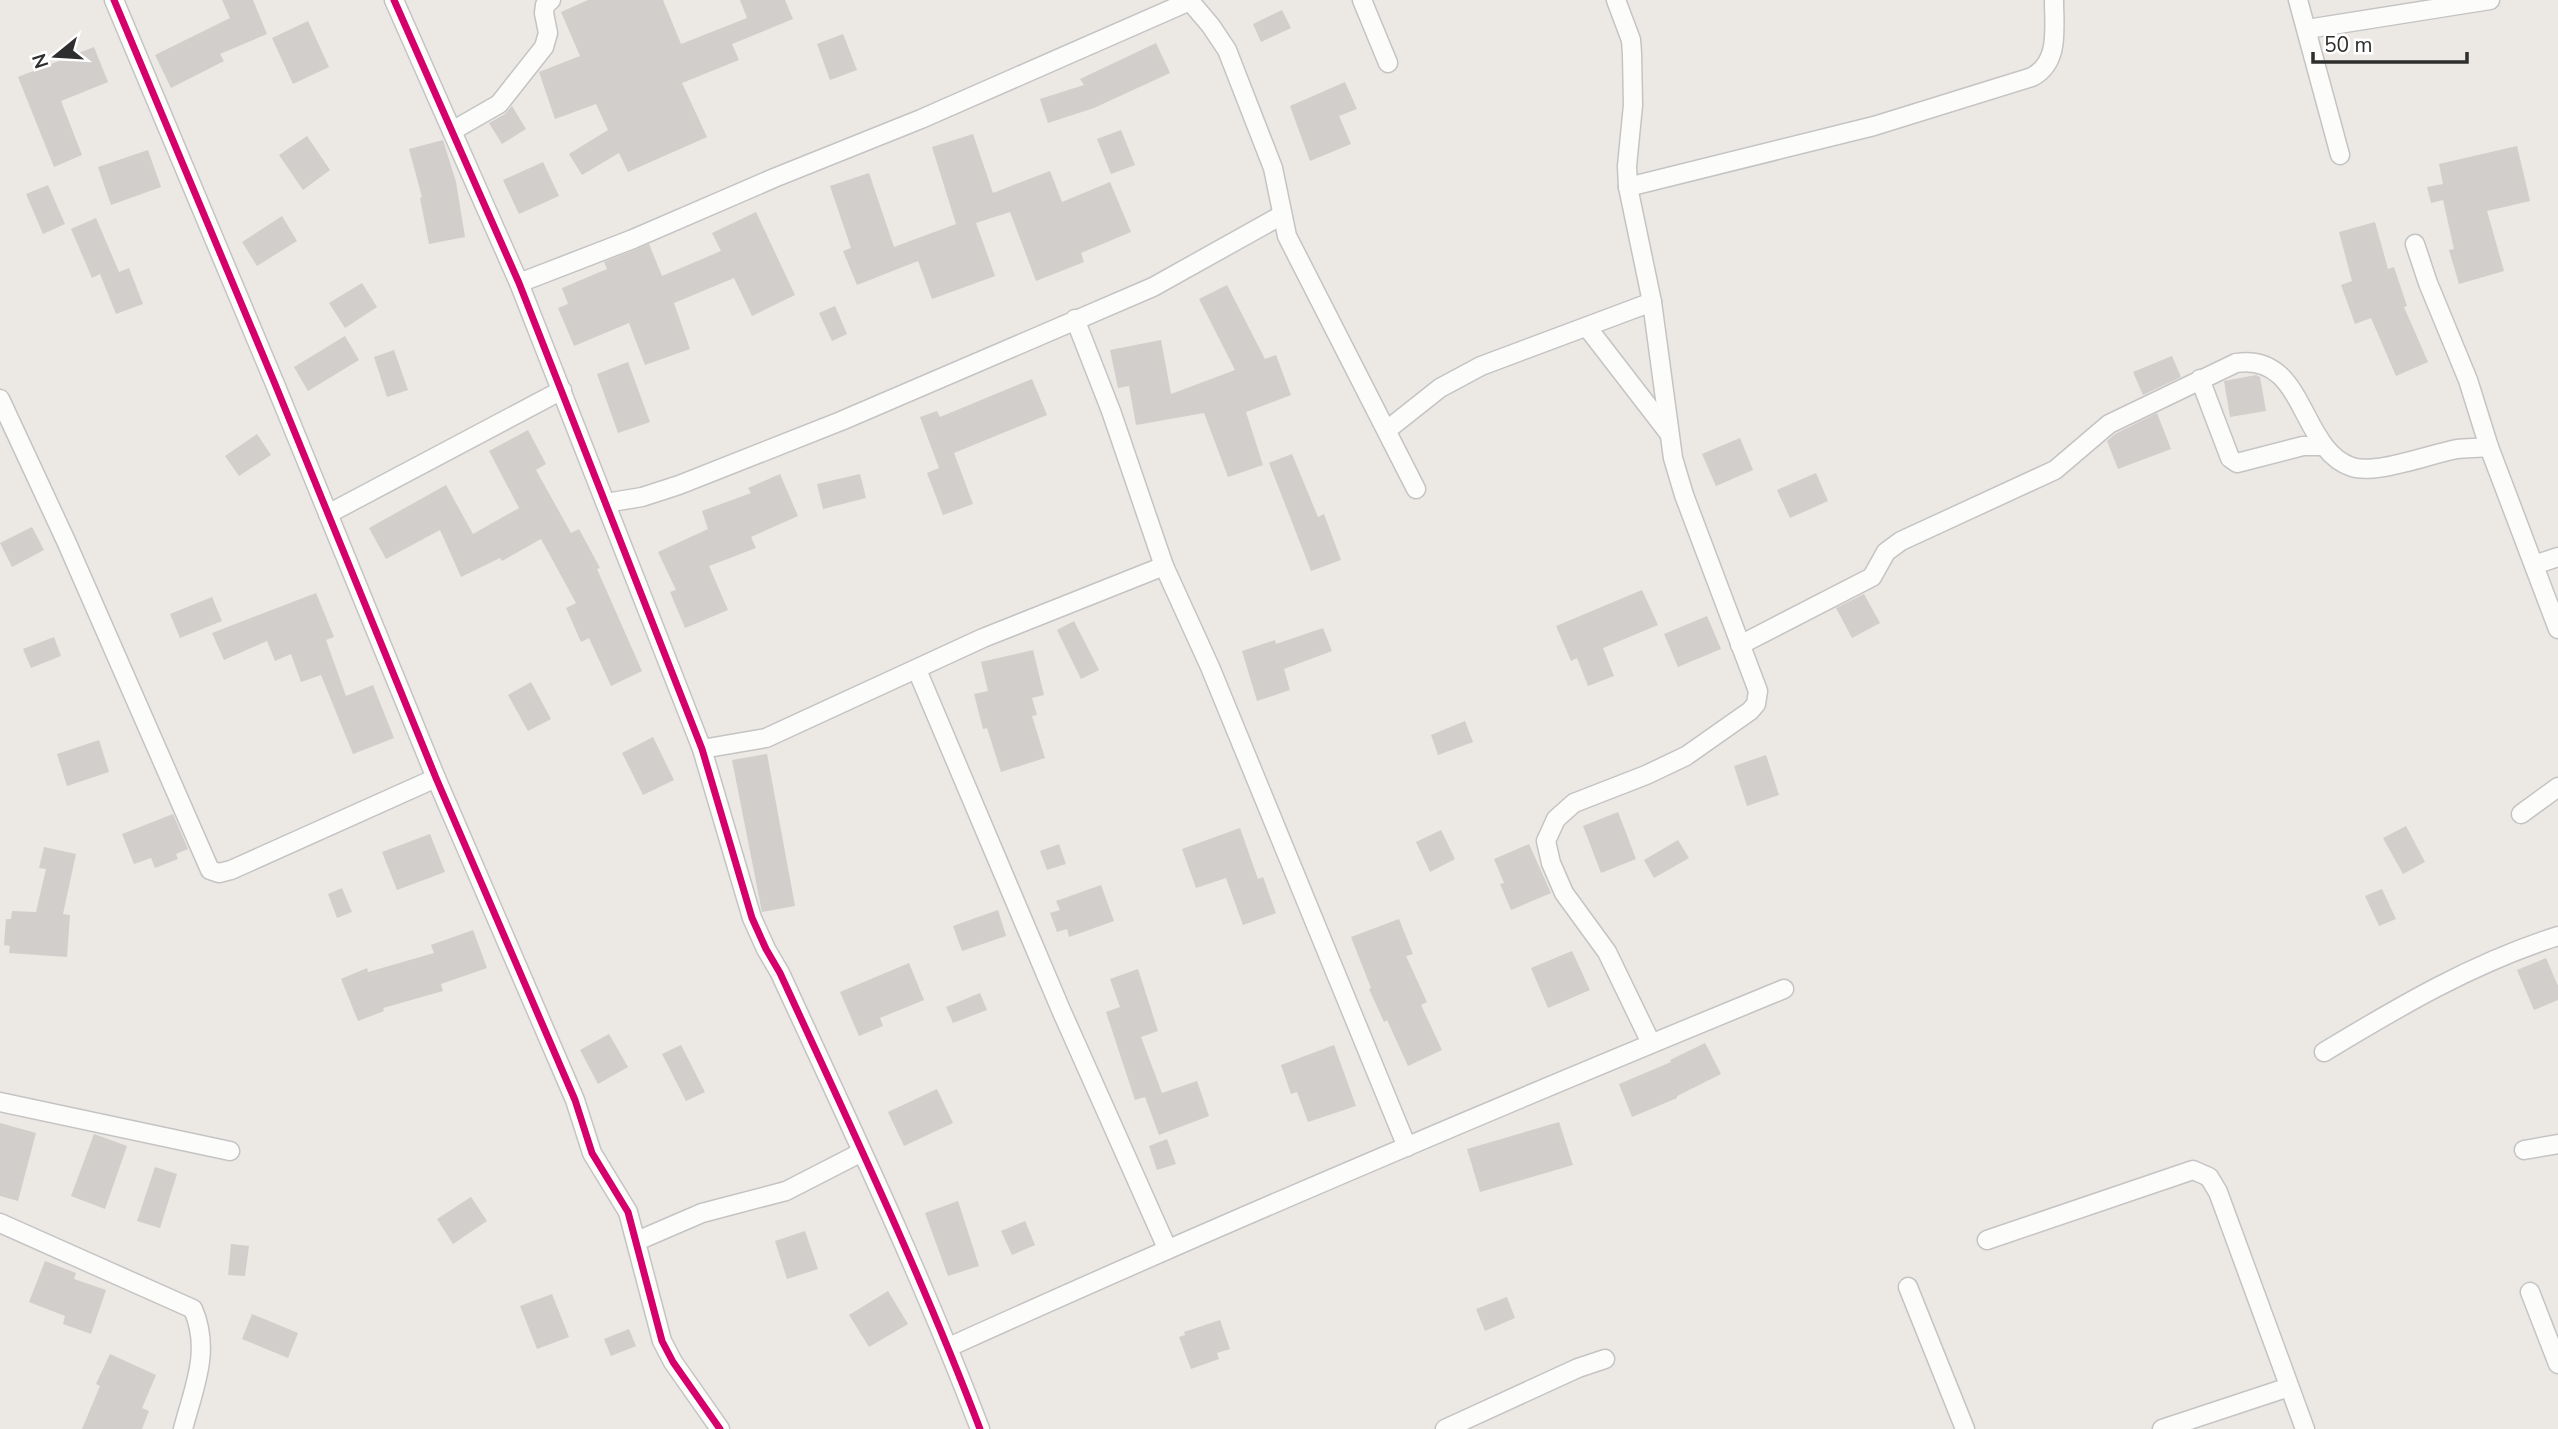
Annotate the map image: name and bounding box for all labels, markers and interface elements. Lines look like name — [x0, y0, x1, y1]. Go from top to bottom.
north arrow — [21, 21, 91, 91]
scale bar — [2313, 21, 2467, 65]
text: 50 m — [2324, 31, 2373, 59]
text: N — [26, 50, 55, 72]

